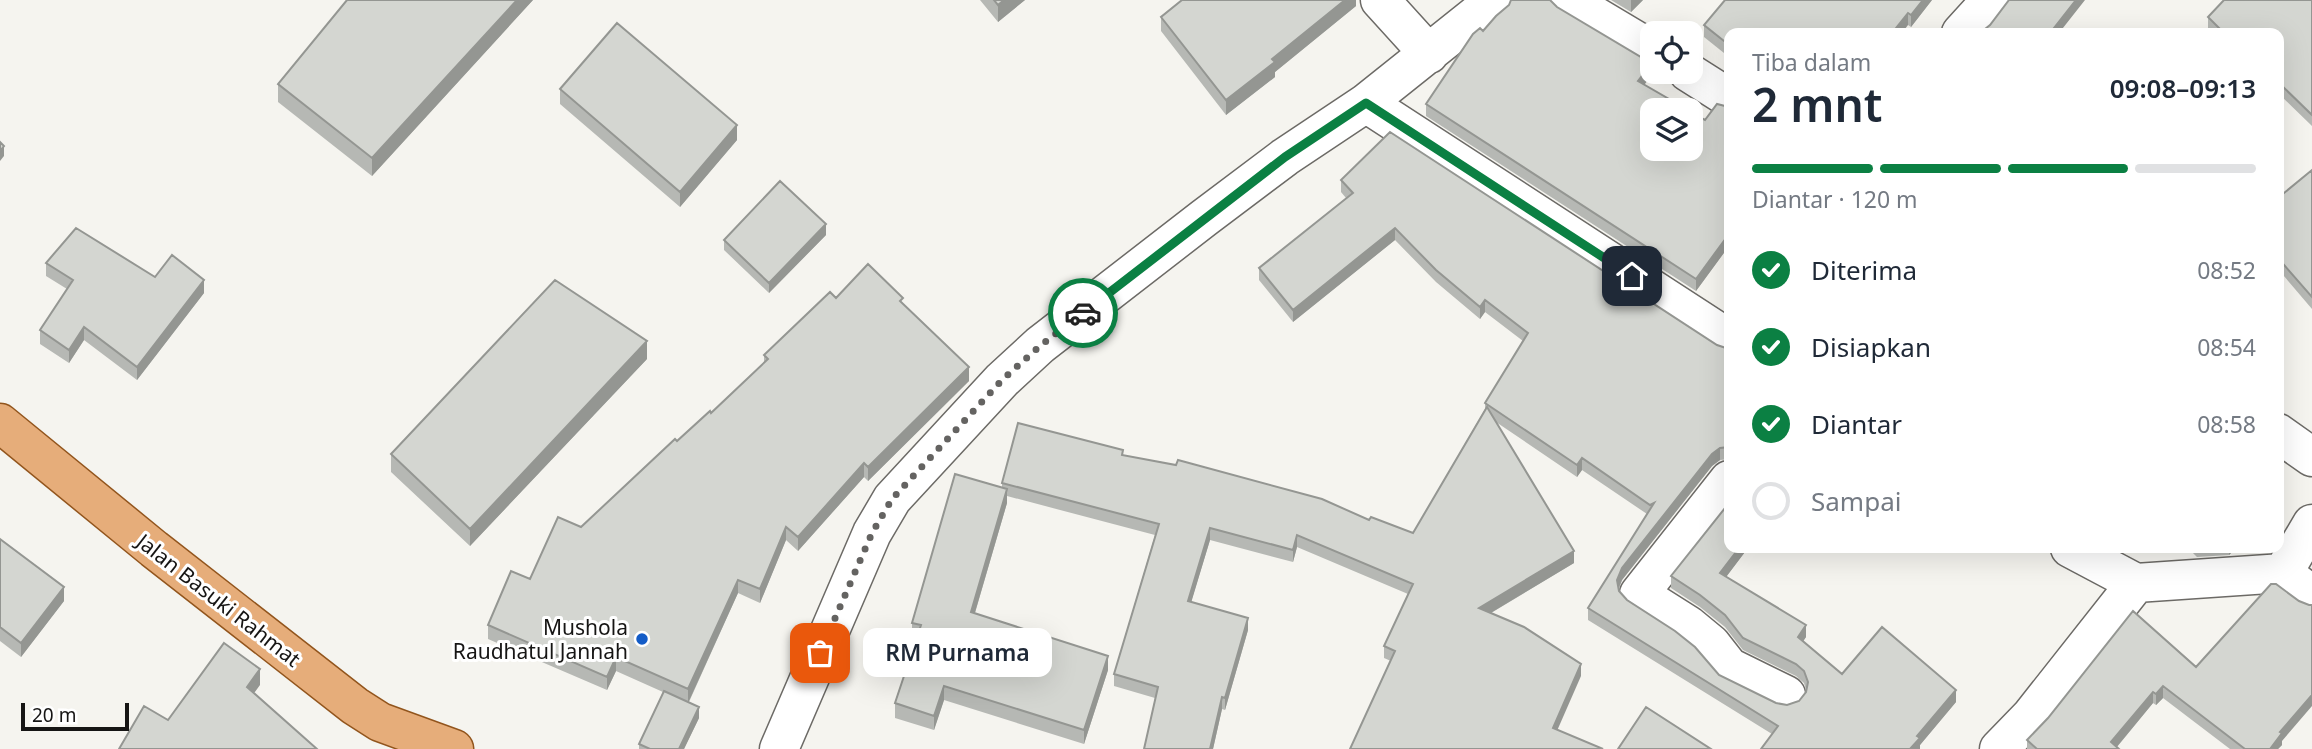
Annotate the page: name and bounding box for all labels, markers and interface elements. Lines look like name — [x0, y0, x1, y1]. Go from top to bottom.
map controls — [1640, 21, 1703, 161]
button: locate — [1640, 21, 1703, 84]
text: Tiba dalam — [1752, 46, 1871, 78]
text: 09:08–09:13 — [2110, 70, 2256, 106]
text: 2 mnt — [1752, 73, 1882, 135]
button: layers — [1640, 98, 1703, 161]
text: Diantar · 120 m — [1752, 183, 1918, 215]
pin — [1602, 246, 1662, 306]
icon: check — [1752, 251, 1790, 289]
text: Diterima — [1811, 252, 1917, 288]
text: 08:52 — [2197, 254, 2256, 286]
icon: home — [1613, 257, 1651, 295]
courier — [1048, 278, 1118, 348]
icon: car — [1064, 294, 1102, 332]
icon: check — [1752, 328, 1790, 366]
text: Disiapkan — [1811, 329, 1931, 365]
text: 08:54 — [2197, 331, 2256, 363]
icon: check — [1752, 405, 1790, 443]
text: Diantar — [1811, 406, 1902, 442]
text: 08:58 — [2197, 408, 2256, 440]
text: Sampai — [1811, 483, 1901, 519]
street label: Jalan Basuki Rahmat — [130, 526, 307, 673]
place label: Mushola Raudhatul Jannah — [453, 613, 628, 665]
pin — [790, 623, 850, 683]
callout: RM Purnama — [862, 628, 1051, 678]
marker: Mushola Raudhatul Jannah — [634, 631, 650, 647]
icon: bag — [801, 634, 839, 672]
text: RM Purnama — [885, 636, 1030, 668]
scale bar — [21, 700, 130, 732]
text: 20 m — [32, 702, 76, 728]

